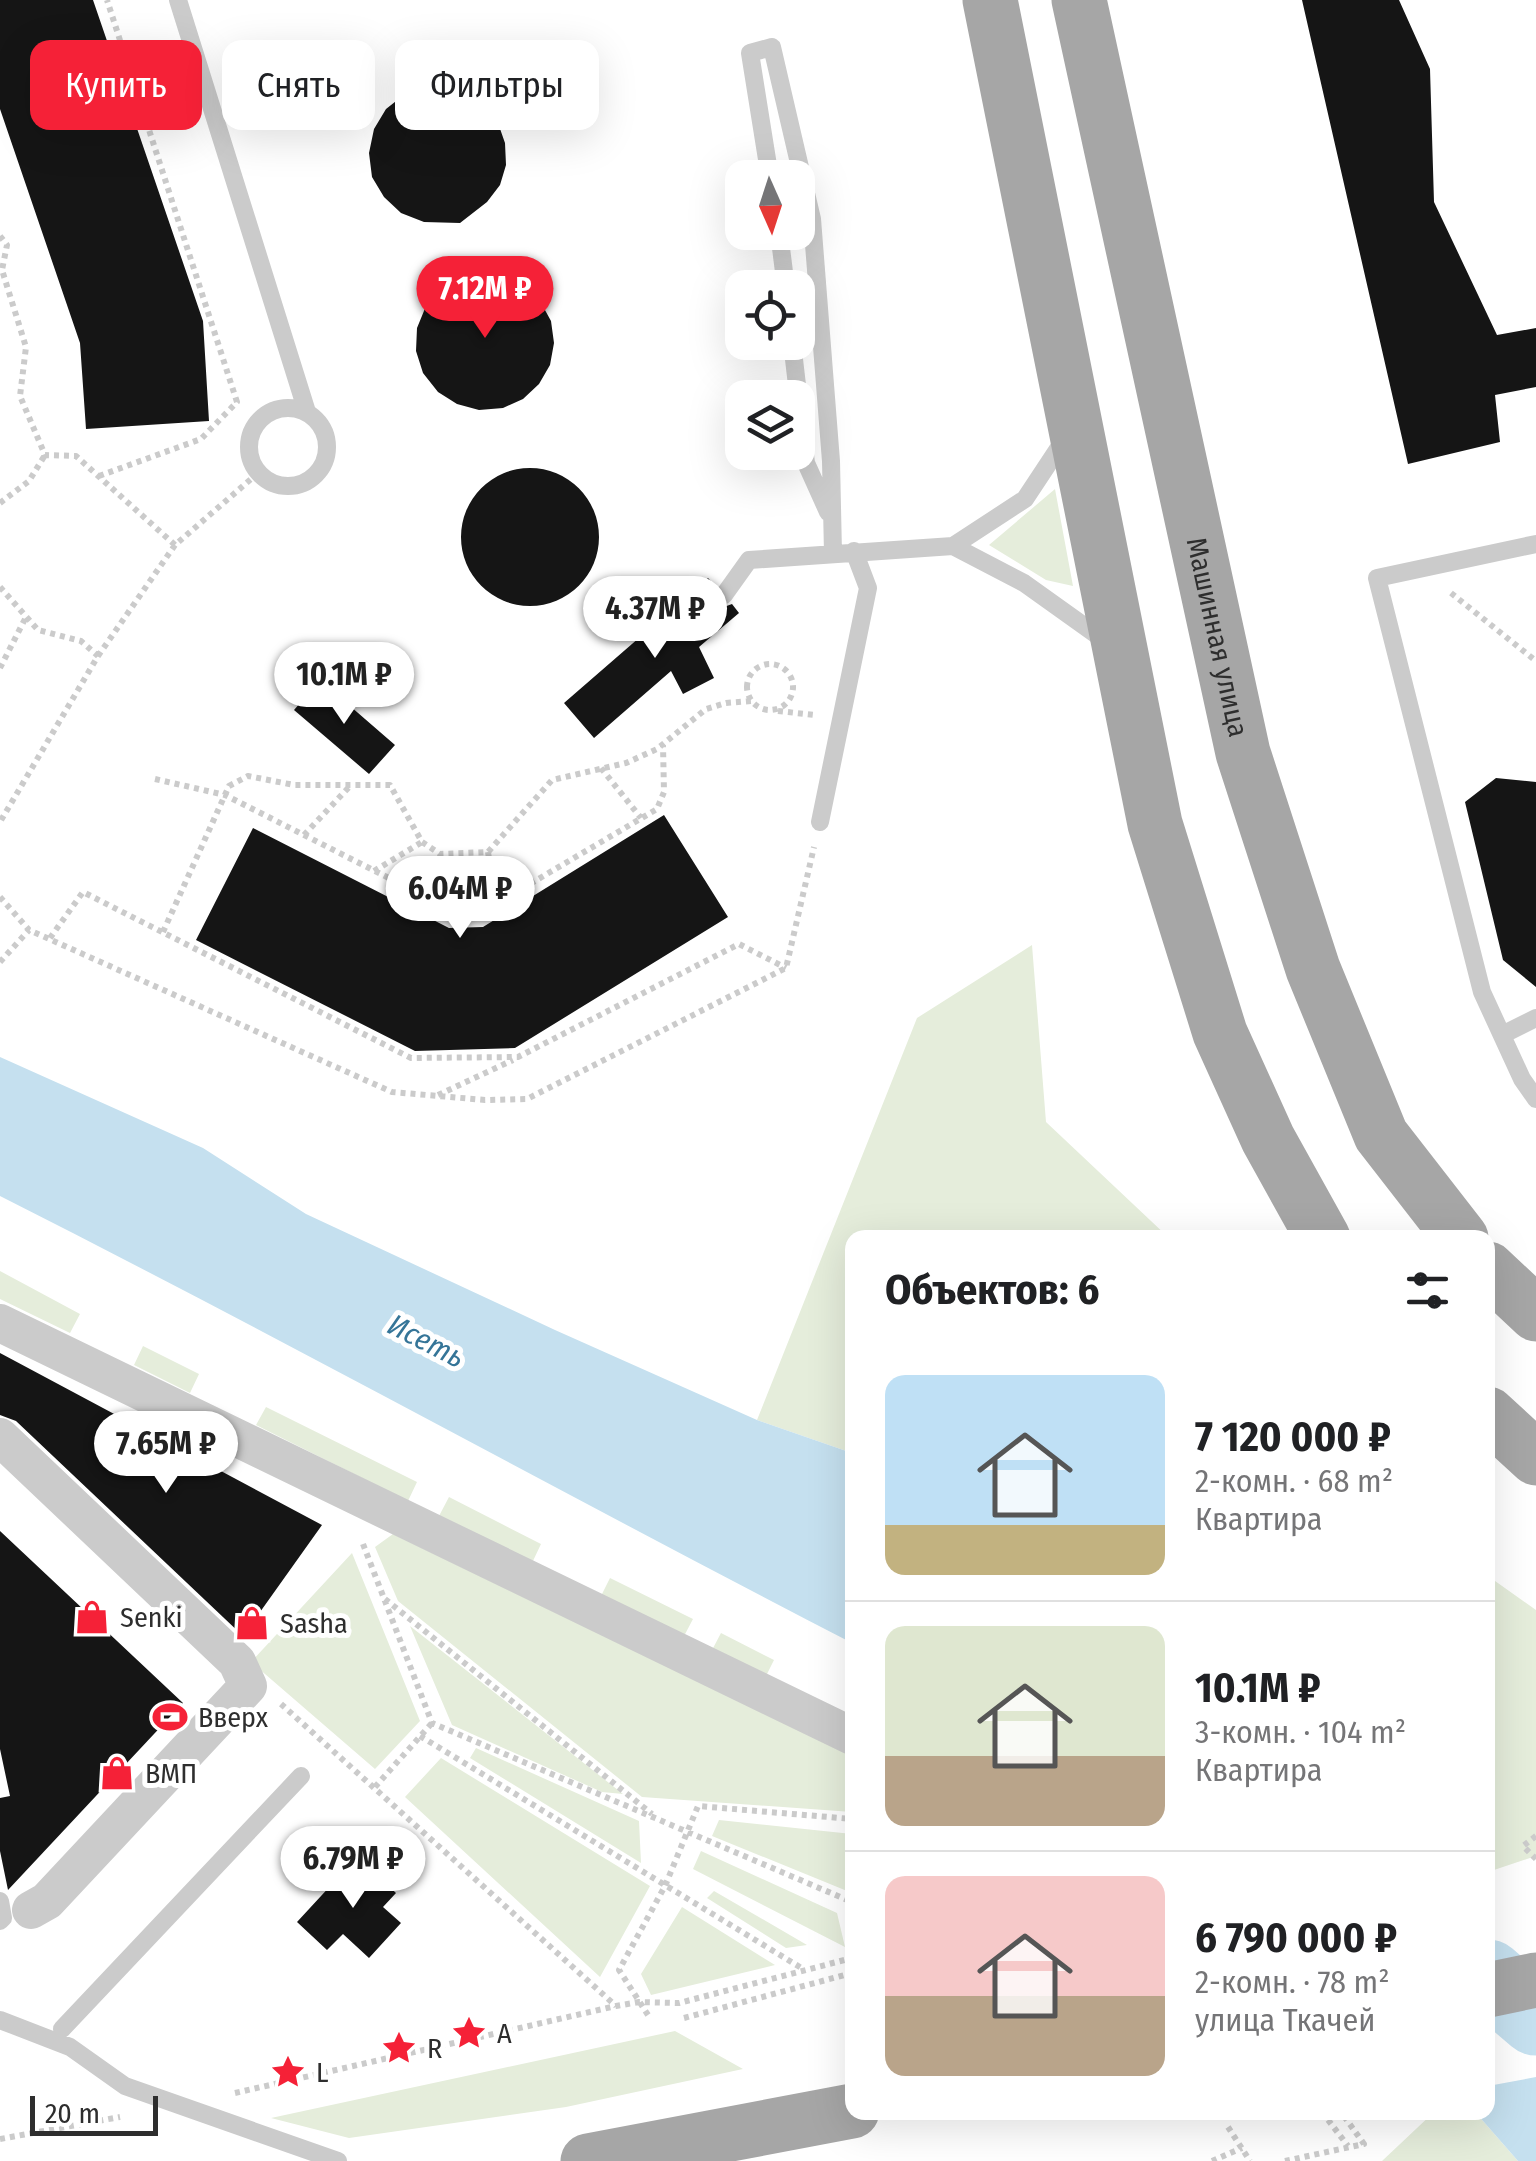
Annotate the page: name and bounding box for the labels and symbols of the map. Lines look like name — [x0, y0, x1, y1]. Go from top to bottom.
north arrow — [725, 160, 815, 250]
pin: 7.12M ₽ — [393, 256, 577, 341]
street label: Машинная улица — [1180, 534, 1255, 740]
pin: 4.37M ₽ — [563, 576, 747, 661]
pin: 10.1M ₽ — [252, 642, 436, 727]
pin: 6.04M ₽ — [368, 856, 552, 941]
water label: Исеть — [382, 1306, 470, 1376]
pin: 7.65M ₽ — [74, 1411, 258, 1496]
shop icon: Senki — [73, 1598, 111, 1636]
place label: Senki — [120, 1601, 183, 1634]
shop icon: Sasha — [233, 1604, 271, 1642]
place label: Sasha — [280, 1607, 348, 1640]
sports icon: Вверх — [151, 1698, 189, 1736]
place label: Вверх — [198, 1701, 269, 1734]
shop icon: ВМП — [98, 1754, 136, 1792]
place label: ВМП — [145, 1757, 197, 1790]
pin: 6.79M ₽ — [261, 1826, 445, 1911]
place icon: A — [450, 2014, 488, 2052]
place label: A — [497, 2017, 512, 2050]
place icon: R — [380, 2029, 418, 2067]
place label: R — [427, 2032, 442, 2065]
place icon: L — [269, 2053, 307, 2091]
place label: L — [316, 2056, 329, 2089]
scale bar — [30, 2091, 158, 2136]

